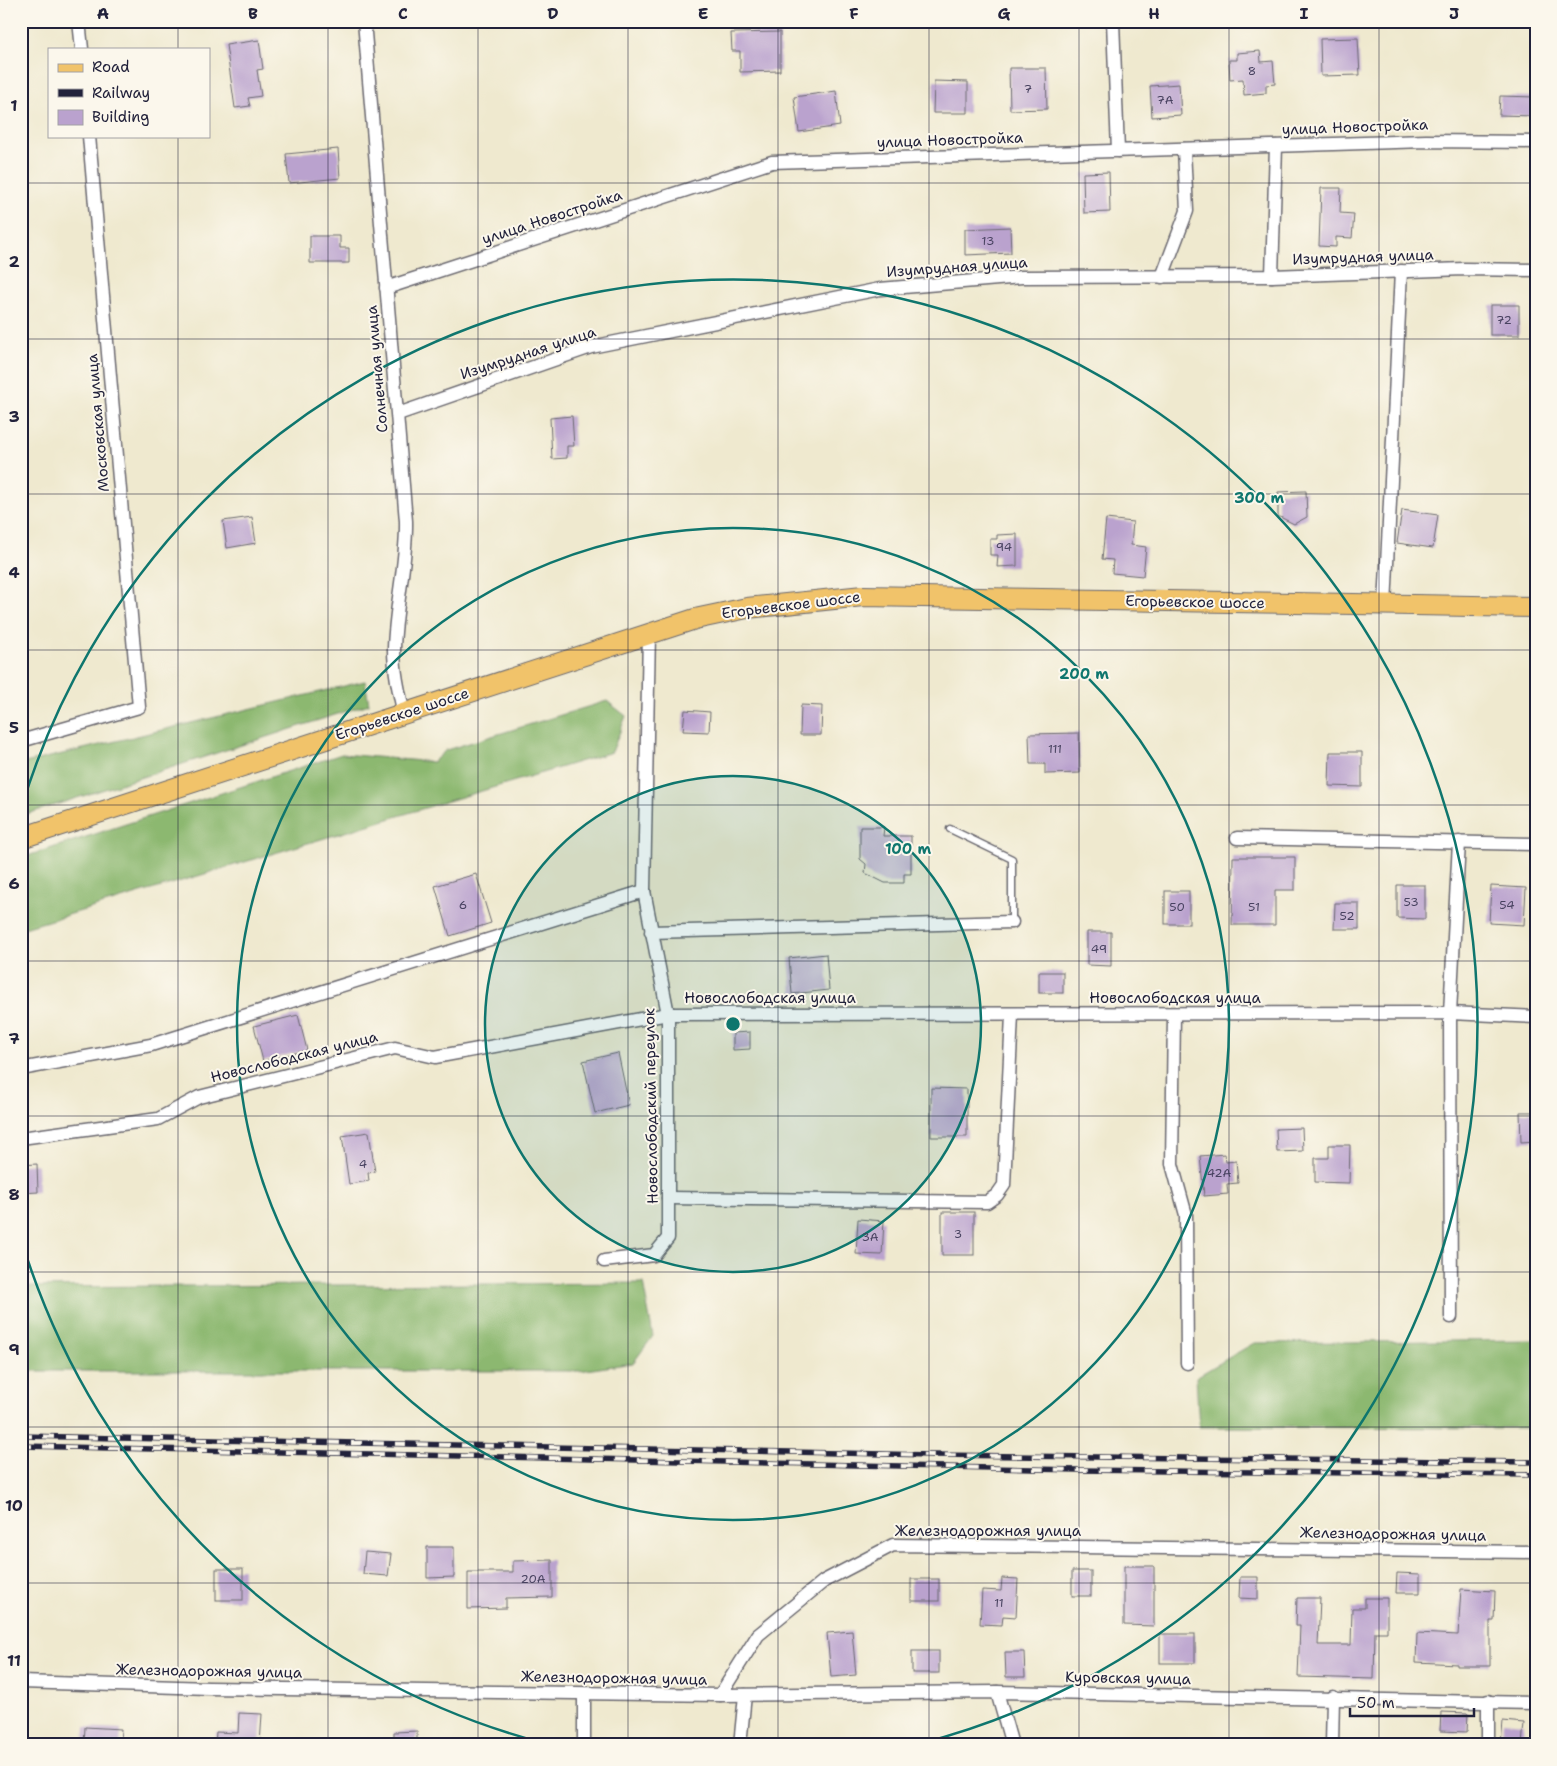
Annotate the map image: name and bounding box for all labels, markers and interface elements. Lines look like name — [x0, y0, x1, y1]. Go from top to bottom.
text: A — [97, 3, 109, 24]
text: B — [248, 3, 258, 24]
text: C — [398, 3, 408, 24]
text: D — [547, 3, 559, 24]
text: E — [698, 3, 708, 24]
text: F — [849, 3, 859, 24]
text: G — [998, 3, 1011, 24]
text: H — [1148, 3, 1160, 24]
text: I — [1300, 3, 1309, 24]
text: J — [1449, 3, 1459, 24]
legend — [48, 48, 210, 138]
text: Road — [92, 57, 130, 77]
house number: 8 — [1248, 63, 1256, 79]
house number: 7 — [1024, 81, 1032, 97]
text: Railway — [92, 83, 150, 103]
house number: 7А — [1156, 92, 1174, 108]
text: 1 — [10, 95, 18, 116]
text: Building — [92, 107, 149, 127]
street label: улица Новостройка — [1281, 114, 1429, 140]
street label: улица Новостройка — [876, 127, 1024, 153]
street label: улица Новостройка — [479, 185, 625, 249]
house number: 13 — [982, 233, 994, 249]
street label: Изумрудная улица — [1292, 245, 1435, 269]
text: 2 — [8, 251, 20, 272]
street label: Изумрудная улица — [886, 252, 1029, 282]
street label: Солнечная улица — [361, 304, 393, 434]
house number: 72 — [1496, 312, 1512, 328]
street label: Изумрудная улица — [458, 321, 599, 384]
street label: Московская улица — [82, 352, 114, 493]
text: 3 — [8, 406, 20, 427]
text: 300 m — [1234, 488, 1284, 508]
house number: 94 — [996, 539, 1012, 555]
text: 4 — [8, 562, 20, 583]
street label: Егорьевское шоссе — [721, 587, 861, 623]
street label: Егорьевское шоссе — [1125, 591, 1265, 613]
text: 200 m — [1059, 664, 1109, 684]
street label: Егорьевское шоссе — [333, 683, 471, 745]
text: 5 — [9, 717, 19, 738]
house number: 111 — [1048, 741, 1062, 757]
text: 100 m — [885, 839, 931, 859]
text: 6 — [8, 873, 20, 894]
house number: 53 — [1403, 894, 1419, 910]
house number: 6 — [459, 897, 467, 913]
house number: 54 — [1499, 897, 1515, 913]
house number: 50 — [1169, 899, 1185, 915]
house number: 51 — [1248, 899, 1260, 915]
house number: 52 — [1339, 908, 1355, 924]
house number: 49 — [1091, 941, 1107, 957]
street label: Новослободская улица — [684, 988, 857, 1008]
street label: Новослободская улица — [1089, 988, 1262, 1008]
street label: Новослободский переулок — [639, 1008, 663, 1204]
centre of rings — [724, 1015, 742, 1033]
street label: Новослободская улица — [208, 1026, 380, 1087]
text: 7 — [8, 1028, 20, 1049]
house number: 4 — [359, 1156, 367, 1172]
house number: 42А — [1207, 1165, 1232, 1181]
text: 8 — [8, 1184, 20, 1205]
house number: 3 — [954, 1226, 962, 1242]
house number: 3А — [861, 1229, 879, 1245]
text: 9 — [8, 1339, 20, 1360]
text: 10 — [5, 1495, 23, 1516]
street label: Железнодорожная улица — [895, 1521, 1082, 1541]
street label: Железнодорожная улица — [1300, 1522, 1487, 1546]
house number: 20А — [520, 1571, 546, 1587]
house number: 11 — [994, 1595, 1004, 1611]
text: 11 — [7, 1650, 21, 1671]
street label: Железнодорожная улица — [116, 1659, 303, 1683]
street label: Железнодорожная улица — [521, 1666, 708, 1690]
street label: Куровская улица — [1065, 1667, 1192, 1689]
scale bar — [1350, 1686, 1473, 1718]
text: 50 m — [1357, 1693, 1395, 1713]

